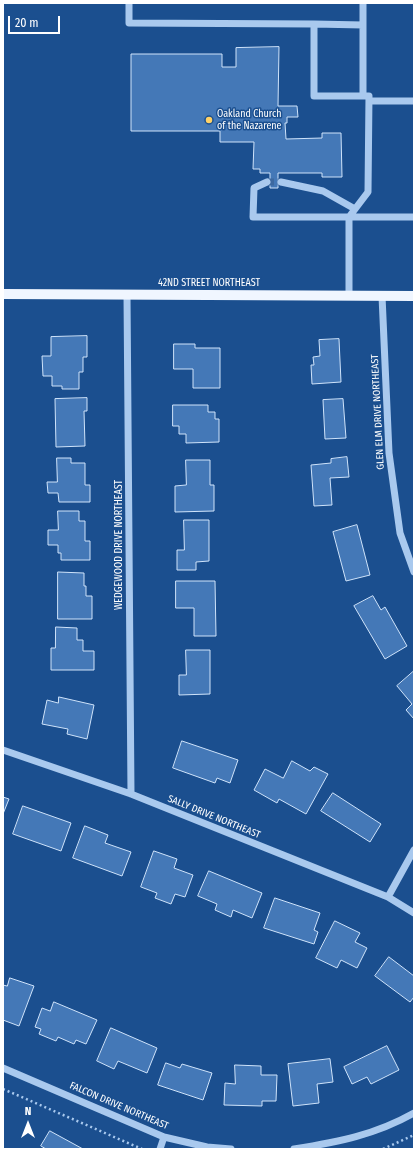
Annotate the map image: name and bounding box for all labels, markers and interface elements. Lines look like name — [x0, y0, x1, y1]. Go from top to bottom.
scale bar — [10, 8, 62, 34]
text: 20 m — [15, 16, 39, 30]
place label: Oakland Church of the Nazarene — [217, 108, 282, 132]
marker: Oakland Church of the Nazarene — [204, 115, 214, 125]
street label: 42ND STREET NORTHEAST — [158, 277, 260, 289]
street label: GLEN ELM DRIVE NORTHEAST — [369, 354, 387, 470]
street label: WEDGEWOOD DRIVE NORTHEAST — [113, 480, 125, 610]
street label: SALLY DRIVE NORTHEAST — [166, 793, 262, 841]
street label: FALCON DRIVE NORTHEAST — [68, 1080, 170, 1132]
north arrow — [8, 1104, 48, 1144]
text: N — [25, 1105, 31, 1118]

